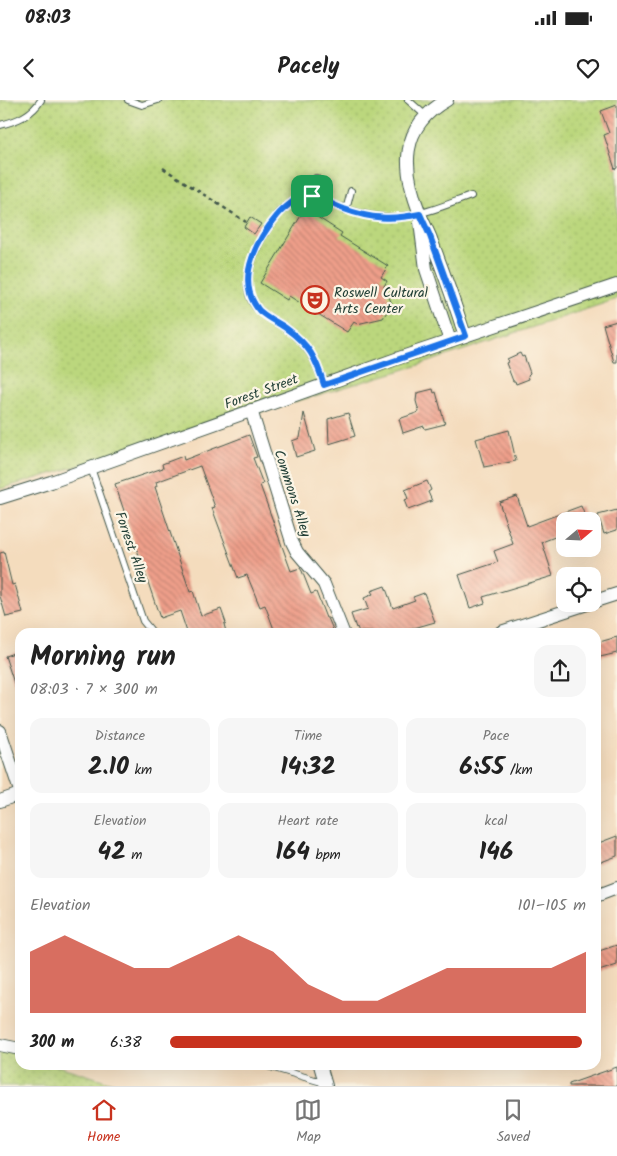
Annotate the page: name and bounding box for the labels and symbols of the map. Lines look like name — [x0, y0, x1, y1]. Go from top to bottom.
pin — [291, 175, 333, 217]
place label: Roswell Cultural Arts Center — [334, 282, 429, 320]
theatre icon: Roswell Cultural Arts Center — [300, 285, 330, 315]
street label: Forest Street — [221, 368, 302, 415]
street label: Commons Alley — [268, 447, 317, 540]
street label: Forrest Alley — [109, 509, 154, 587]
north arrow — [556, 512, 601, 558]

